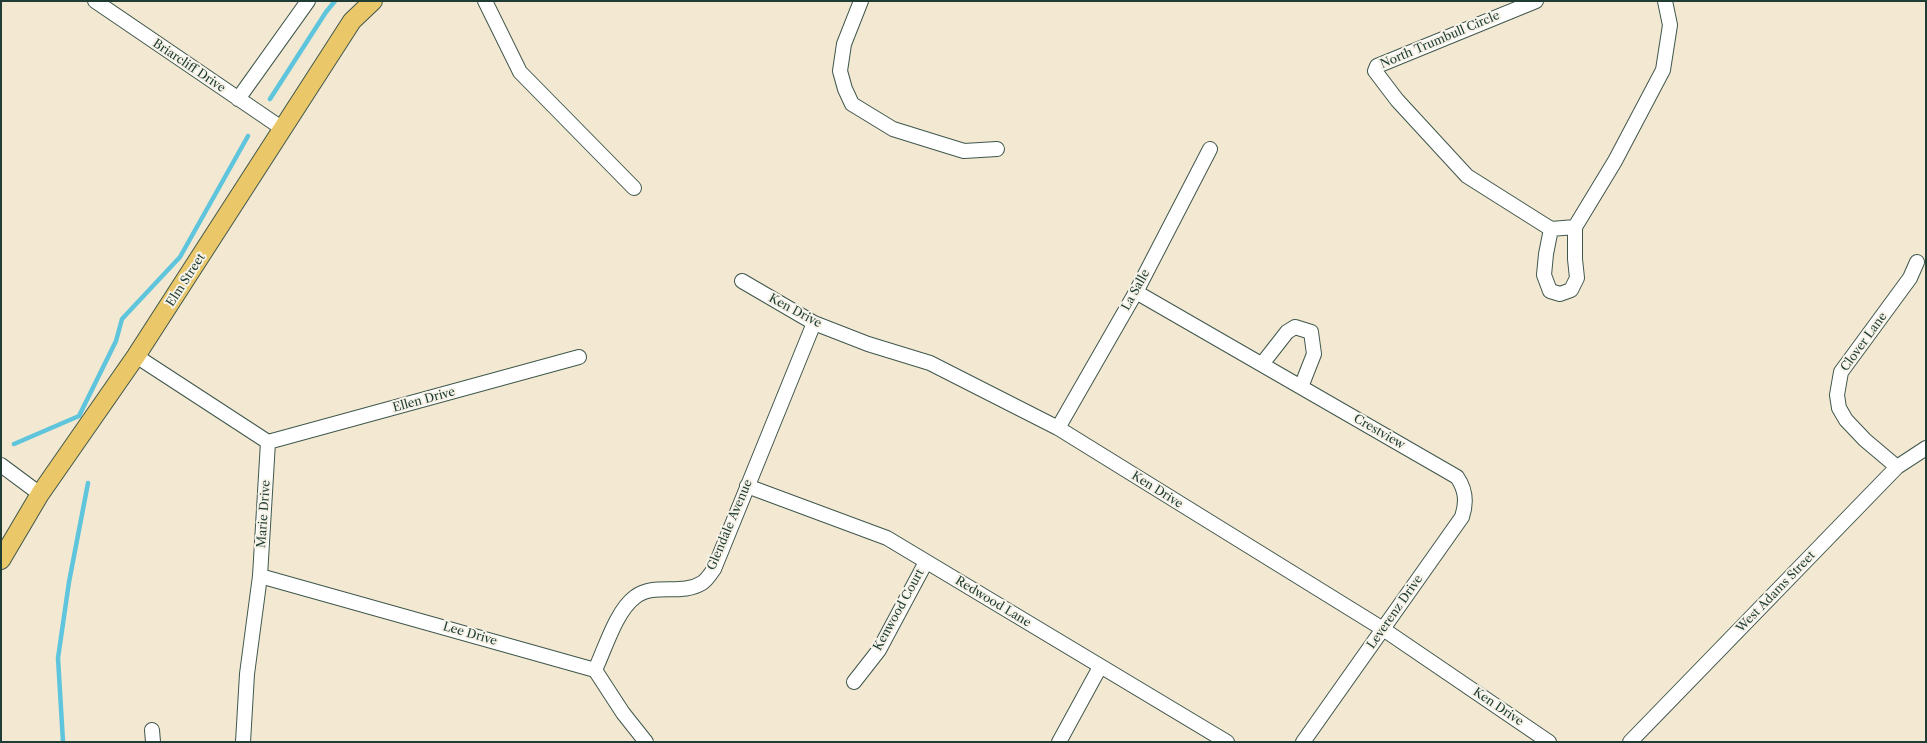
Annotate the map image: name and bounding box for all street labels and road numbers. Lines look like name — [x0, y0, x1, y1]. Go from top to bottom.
street label: North Trumbull Circle — [1378, 8, 1502, 72]
street label: Briarcliff Drive — [150, 36, 228, 96]
street label: Elm Street — [164, 251, 208, 309]
street label: La Salle — [1119, 267, 1153, 313]
street label: Ken Drive — [766, 291, 824, 331]
street label: Clover Lane — [1838, 310, 1890, 374]
street label: Ellen Drive — [391, 385, 457, 415]
street label: Crestview — [1351, 412, 1407, 452]
street label: Ken Drive — [1129, 469, 1185, 511]
street label: Glendale Avenue — [704, 477, 756, 573]
street label: Marie Drive — [254, 480, 274, 548]
street label: West Adams Street — [1734, 548, 1818, 636]
street label: Kenwood Court — [871, 567, 927, 653]
street label: Leverenz Drive — [1364, 572, 1426, 652]
street label: Redwood Lane — [952, 574, 1034, 630]
street label: Lee Drive — [441, 619, 499, 649]
street label: Ken Drive — [1470, 685, 1526, 729]

